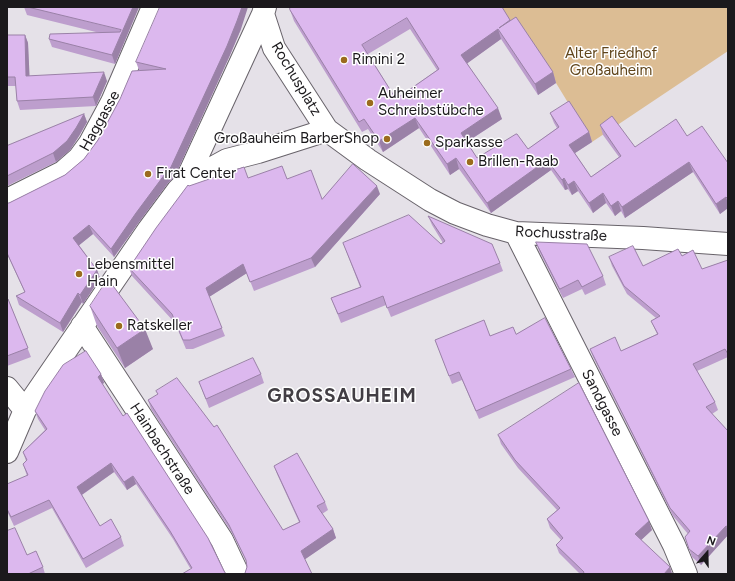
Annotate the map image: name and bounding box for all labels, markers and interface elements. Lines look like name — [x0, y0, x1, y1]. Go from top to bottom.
street label: Rochusplatz — [267, 39, 325, 119]
park label: Alter Friedhof Großauheim — [565, 45, 657, 80]
place label: Rimini 2 — [352, 51, 405, 69]
marker: Rimini 2 — [339, 55, 349, 65]
place label: Auheimer Schreibstübche — [378, 85, 484, 120]
street label: Haggasse — [76, 88, 124, 154]
marker: Auheimer Schreibstübche — [365, 98, 375, 108]
place label: Großauheim BarberShop — [214, 130, 379, 148]
marker: Großauheim BarberShop — [382, 134, 392, 144]
place label: Sparkasse — [435, 134, 503, 152]
marker: Sparkasse — [422, 138, 432, 148]
place label: Brillen-Raab — [478, 153, 559, 171]
marker: Brillen-Raab — [465, 157, 475, 167]
place label: Firat Center — [156, 165, 236, 183]
marker: Firat Center — [143, 169, 153, 179]
street label: Rochusstraße — [515, 223, 607, 245]
place label: Lebensmittel Hain — [87, 256, 174, 291]
marker: Lebensmittel Hain — [74, 269, 84, 279]
place label: Ratskeller — [127, 317, 192, 335]
marker: Ratskeller — [114, 321, 124, 331]
street label: Sandgasse — [577, 367, 627, 439]
district label: GROSSAUHEIM — [267, 385, 417, 407]
street label: Hainbachstraße — [126, 400, 198, 498]
north arrow — [687, 533, 727, 573]
text: N — [705, 534, 717, 549]

